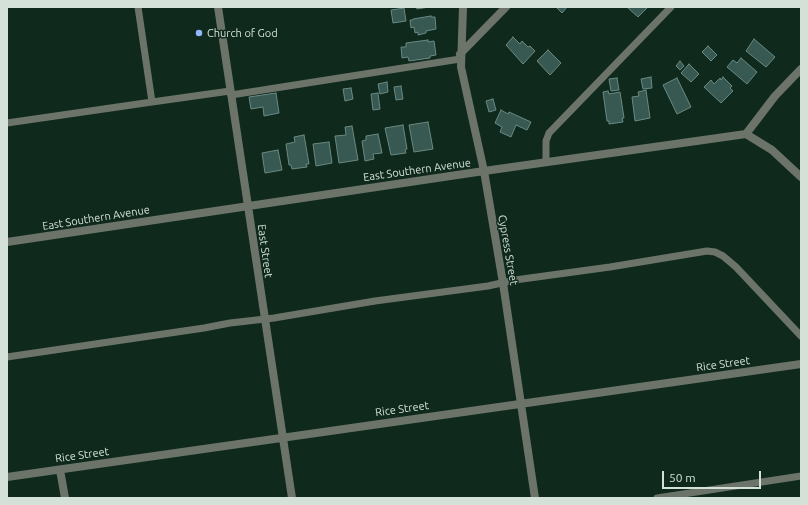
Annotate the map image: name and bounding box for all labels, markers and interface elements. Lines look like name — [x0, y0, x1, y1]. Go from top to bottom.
place label: Church of God — [207, 26, 278, 40]
marker: Church of God — [194, 28, 204, 38]
street label: East Southern Avenue — [362, 156, 472, 184]
street label: East Southern Avenue — [41, 203, 151, 233]
street label: Cypress Street — [495, 214, 521, 286]
street label: East Street — [255, 223, 275, 279]
street label: Rice Street — [695, 354, 751, 374]
street label: Rice Street — [374, 399, 430, 419]
street label: Rice Street — [54, 445, 110, 465]
scale bar — [664, 463, 763, 489]
text: 50 m — [669, 471, 696, 484]

